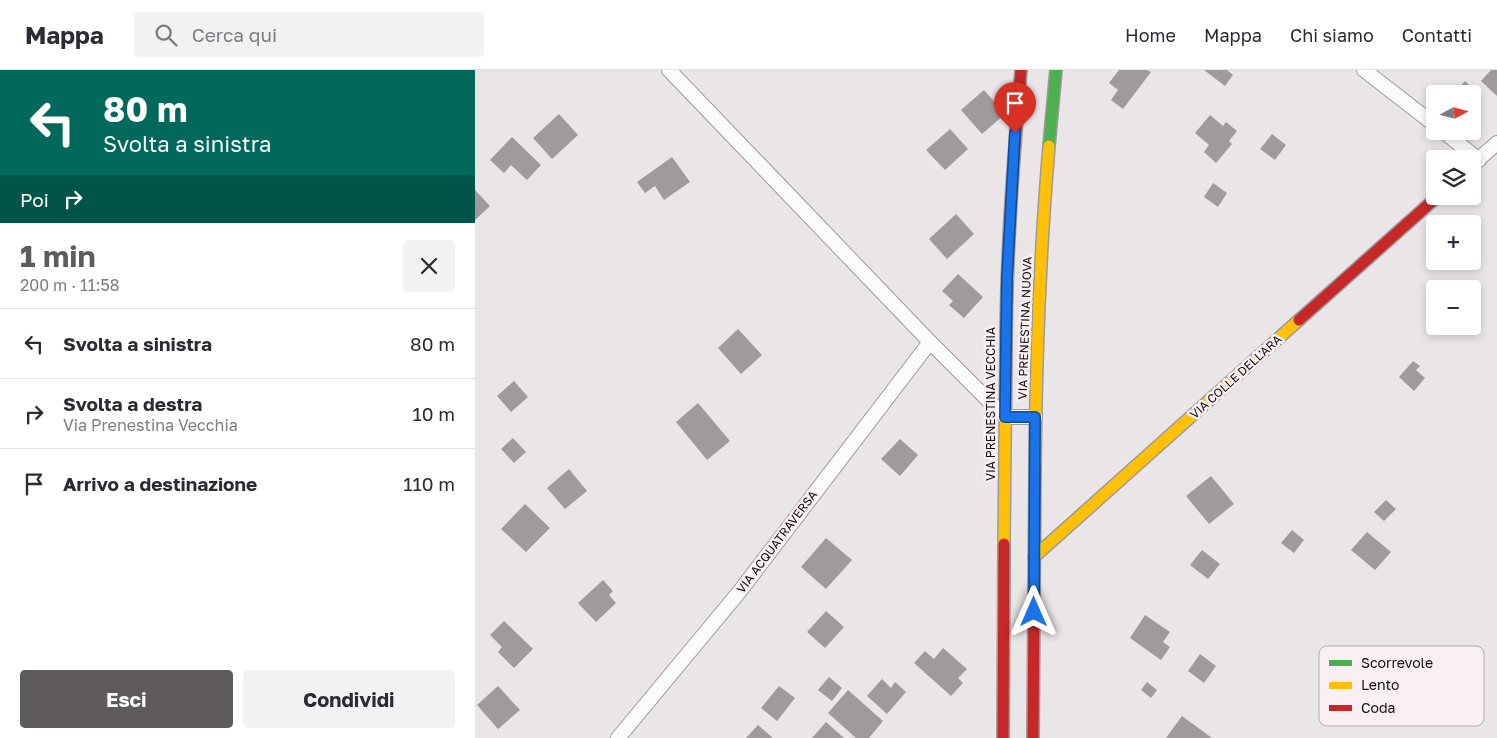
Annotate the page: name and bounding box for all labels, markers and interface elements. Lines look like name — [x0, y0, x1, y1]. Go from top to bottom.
search box — [134, 12, 484, 57]
text: Mappa — [25, 20, 104, 49]
icon: search — [152, 21, 180, 49]
text: Cerca qui — [192, 23, 277, 46]
text: Home — [1125, 24, 1176, 46]
text: Mappa — [1204, 24, 1262, 46]
text: Chi siamo — [1290, 24, 1374, 46]
text: Contatti — [1402, 24, 1472, 46]
pin — [994, 82, 1036, 133]
north arrow — [1426, 85, 1481, 140]
map controls — [1426, 85, 1481, 335]
text: 80 m — [103, 88, 188, 130]
icon: arrive — [1001, 89, 1029, 117]
icon: left — [20, 90, 85, 155]
text: Svolta a sinistra — [103, 130, 271, 157]
button: layers — [1426, 150, 1481, 205]
icon: right — [59, 185, 87, 213]
text: Poi — [20, 188, 49, 211]
button: + — [1426, 215, 1481, 270]
text: 1 min — [20, 238, 96, 274]
button: close — [403, 240, 455, 292]
street label: VIA PRENESTINA NUOVA — [1015, 256, 1034, 400]
text: 200 m · 11:58 — [20, 275, 119, 295]
button: − — [1426, 280, 1481, 335]
street label: VIA PRENESTINA VECCHIA — [983, 327, 998, 481]
icon: left — [20, 330, 48, 358]
text: Svolta a sinistra — [63, 332, 212, 355]
text: 80 m — [410, 332, 455, 355]
street label: VIA COLLE DELL'ARA — [1187, 332, 1285, 422]
text: Svolta a destra — [63, 392, 202, 415]
icon: right — [20, 400, 48, 428]
text: 10 m — [412, 402, 455, 425]
text: Via Prenestina Vecchia — [63, 415, 238, 435]
icon: arrive — [20, 470, 48, 498]
text: Arrivo a destinazione — [63, 472, 257, 495]
text: 110 m — [403, 472, 455, 495]
street label: VIA ACQUATRAVERSA — [733, 487, 820, 596]
position arrow — [1007, 585, 1059, 637]
legend — [1319, 646, 1484, 726]
text: Scorrevole — [1361, 654, 1433, 671]
button: Esci — [20, 670, 233, 728]
button: Condividi — [243, 670, 455, 728]
text: Lento — [1361, 676, 1399, 693]
text: Coda — [1361, 699, 1395, 716]

